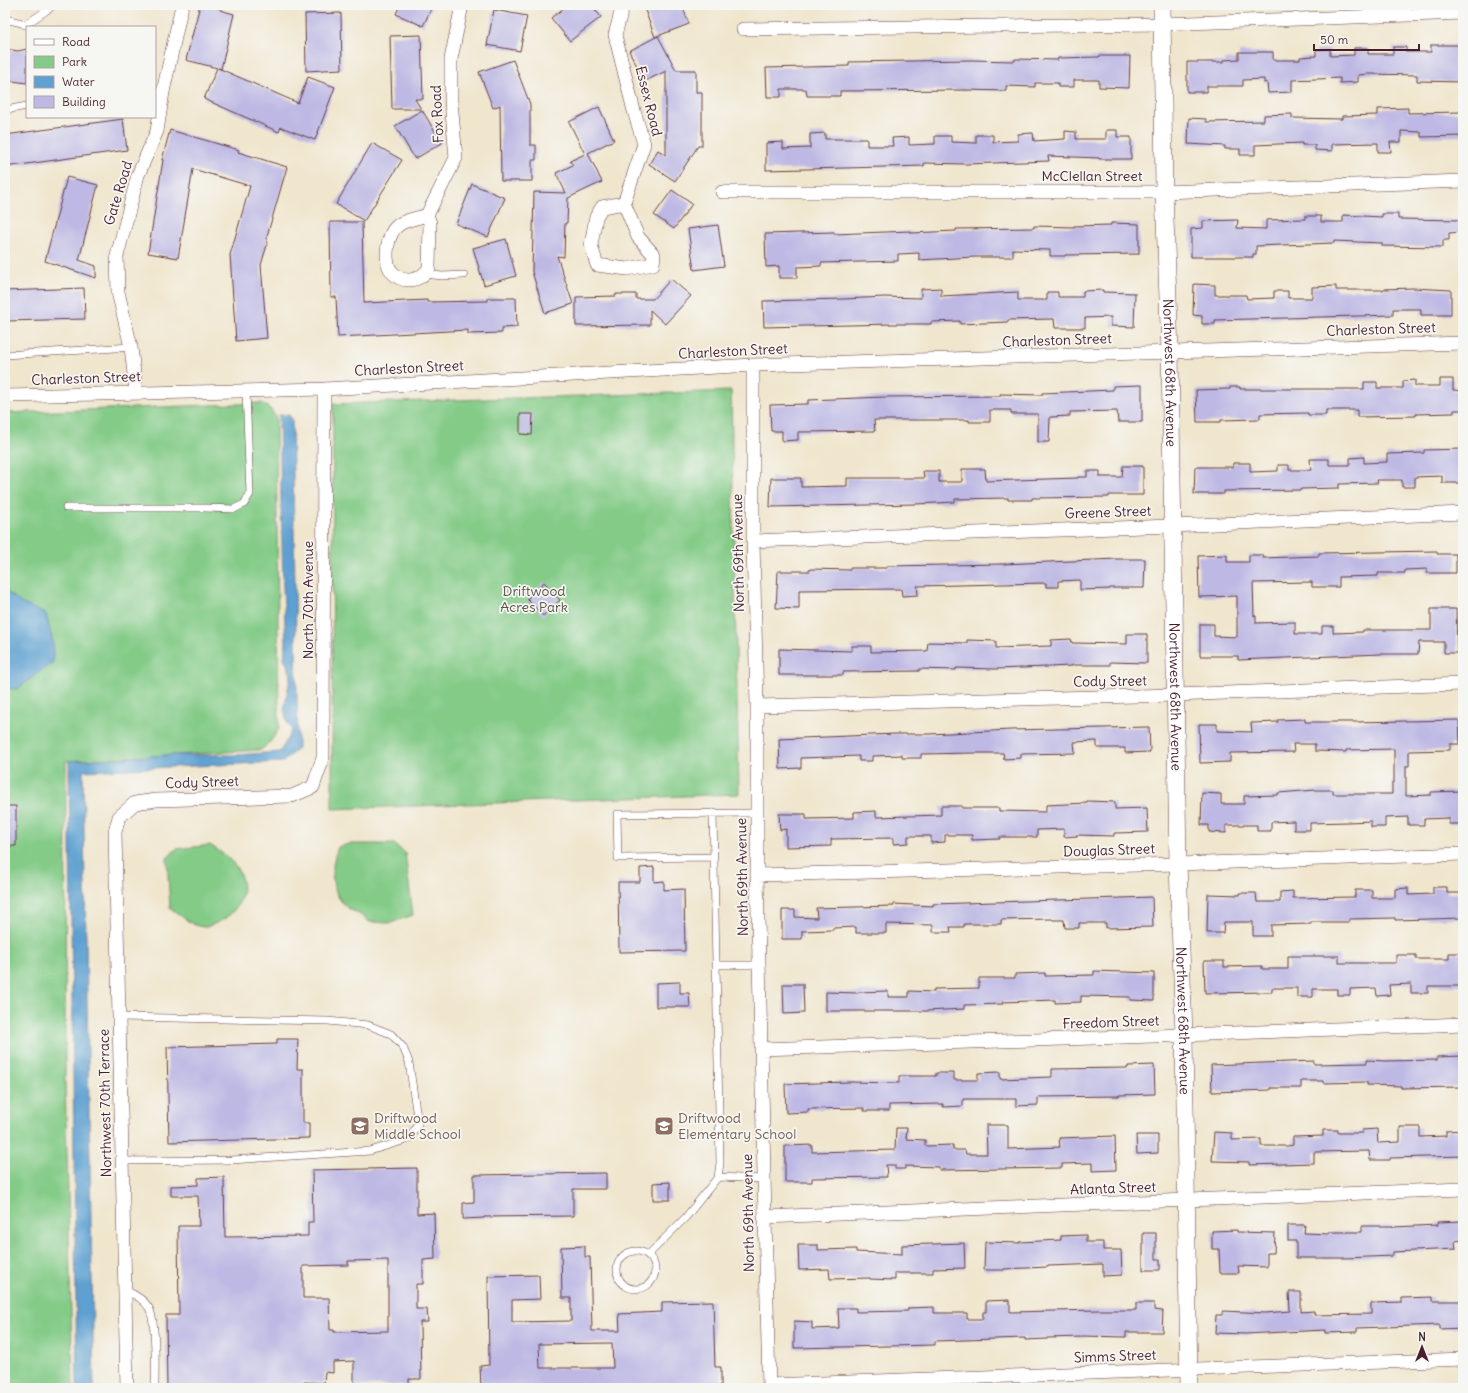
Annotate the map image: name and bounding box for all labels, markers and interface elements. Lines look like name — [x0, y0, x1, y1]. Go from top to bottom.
legend — [26, 26, 156, 118]
scale bar — [1314, 26, 1419, 52]
text: 50 m — [1320, 32, 1349, 47]
text: Road — [62, 34, 90, 49]
text: Park — [62, 54, 87, 69]
street label: Essex Road — [632, 64, 666, 138]
text: Water — [62, 74, 95, 89]
street label: Fox Road — [426, 85, 448, 143]
text: Building — [62, 94, 106, 109]
street label: Gate Road — [100, 159, 136, 227]
street label: McClellan Street — [1041, 167, 1143, 185]
street label: Northwest 68th Avenue — [1159, 299, 1180, 447]
street label: Charleston Street — [1326, 318, 1436, 340]
street label: Charleston Street — [1002, 329, 1112, 351]
street label: Charleston Street — [678, 339, 788, 363]
street label: Charleston Street — [354, 356, 464, 380]
street label: Charleston Street — [31, 367, 141, 389]
street label: North 69th Avenue — [728, 494, 748, 612]
street label: Greene Street — [1064, 501, 1152, 523]
street label: North 70th Avenue — [299, 541, 317, 659]
park label: Driftwood Acres Park — [500, 582, 568, 616]
street label: Northwest 68th Avenue — [1165, 623, 1186, 771]
street label: Cody Street — [1073, 671, 1147, 691]
street label: Cody Street — [165, 772, 239, 792]
street label: North 69th Avenue — [732, 818, 752, 936]
street label: Douglas Street — [1063, 839, 1156, 861]
street label: Northwest 68th Avenue — [1172, 946, 1194, 1095]
street label: Freedom Street — [1062, 1011, 1160, 1033]
street label: Northwest 70th Terrace — [95, 1029, 115, 1177]
place label: Driftwood Middle School — [374, 1109, 461, 1143]
place label: Driftwood Elementary School — [678, 1109, 796, 1143]
school or university icon: Driftwood Middle School — [349, 1115, 371, 1137]
school or university icon: Driftwood Elementary School — [653, 1115, 675, 1137]
street label: North 69th Avenue — [738, 1154, 758, 1272]
street label: Atlanta Street — [1070, 1177, 1157, 1198]
north arrow — [1402, 1327, 1442, 1367]
text: N — [1418, 1330, 1426, 1344]
street label: Simms Street — [1073, 1346, 1157, 1366]

